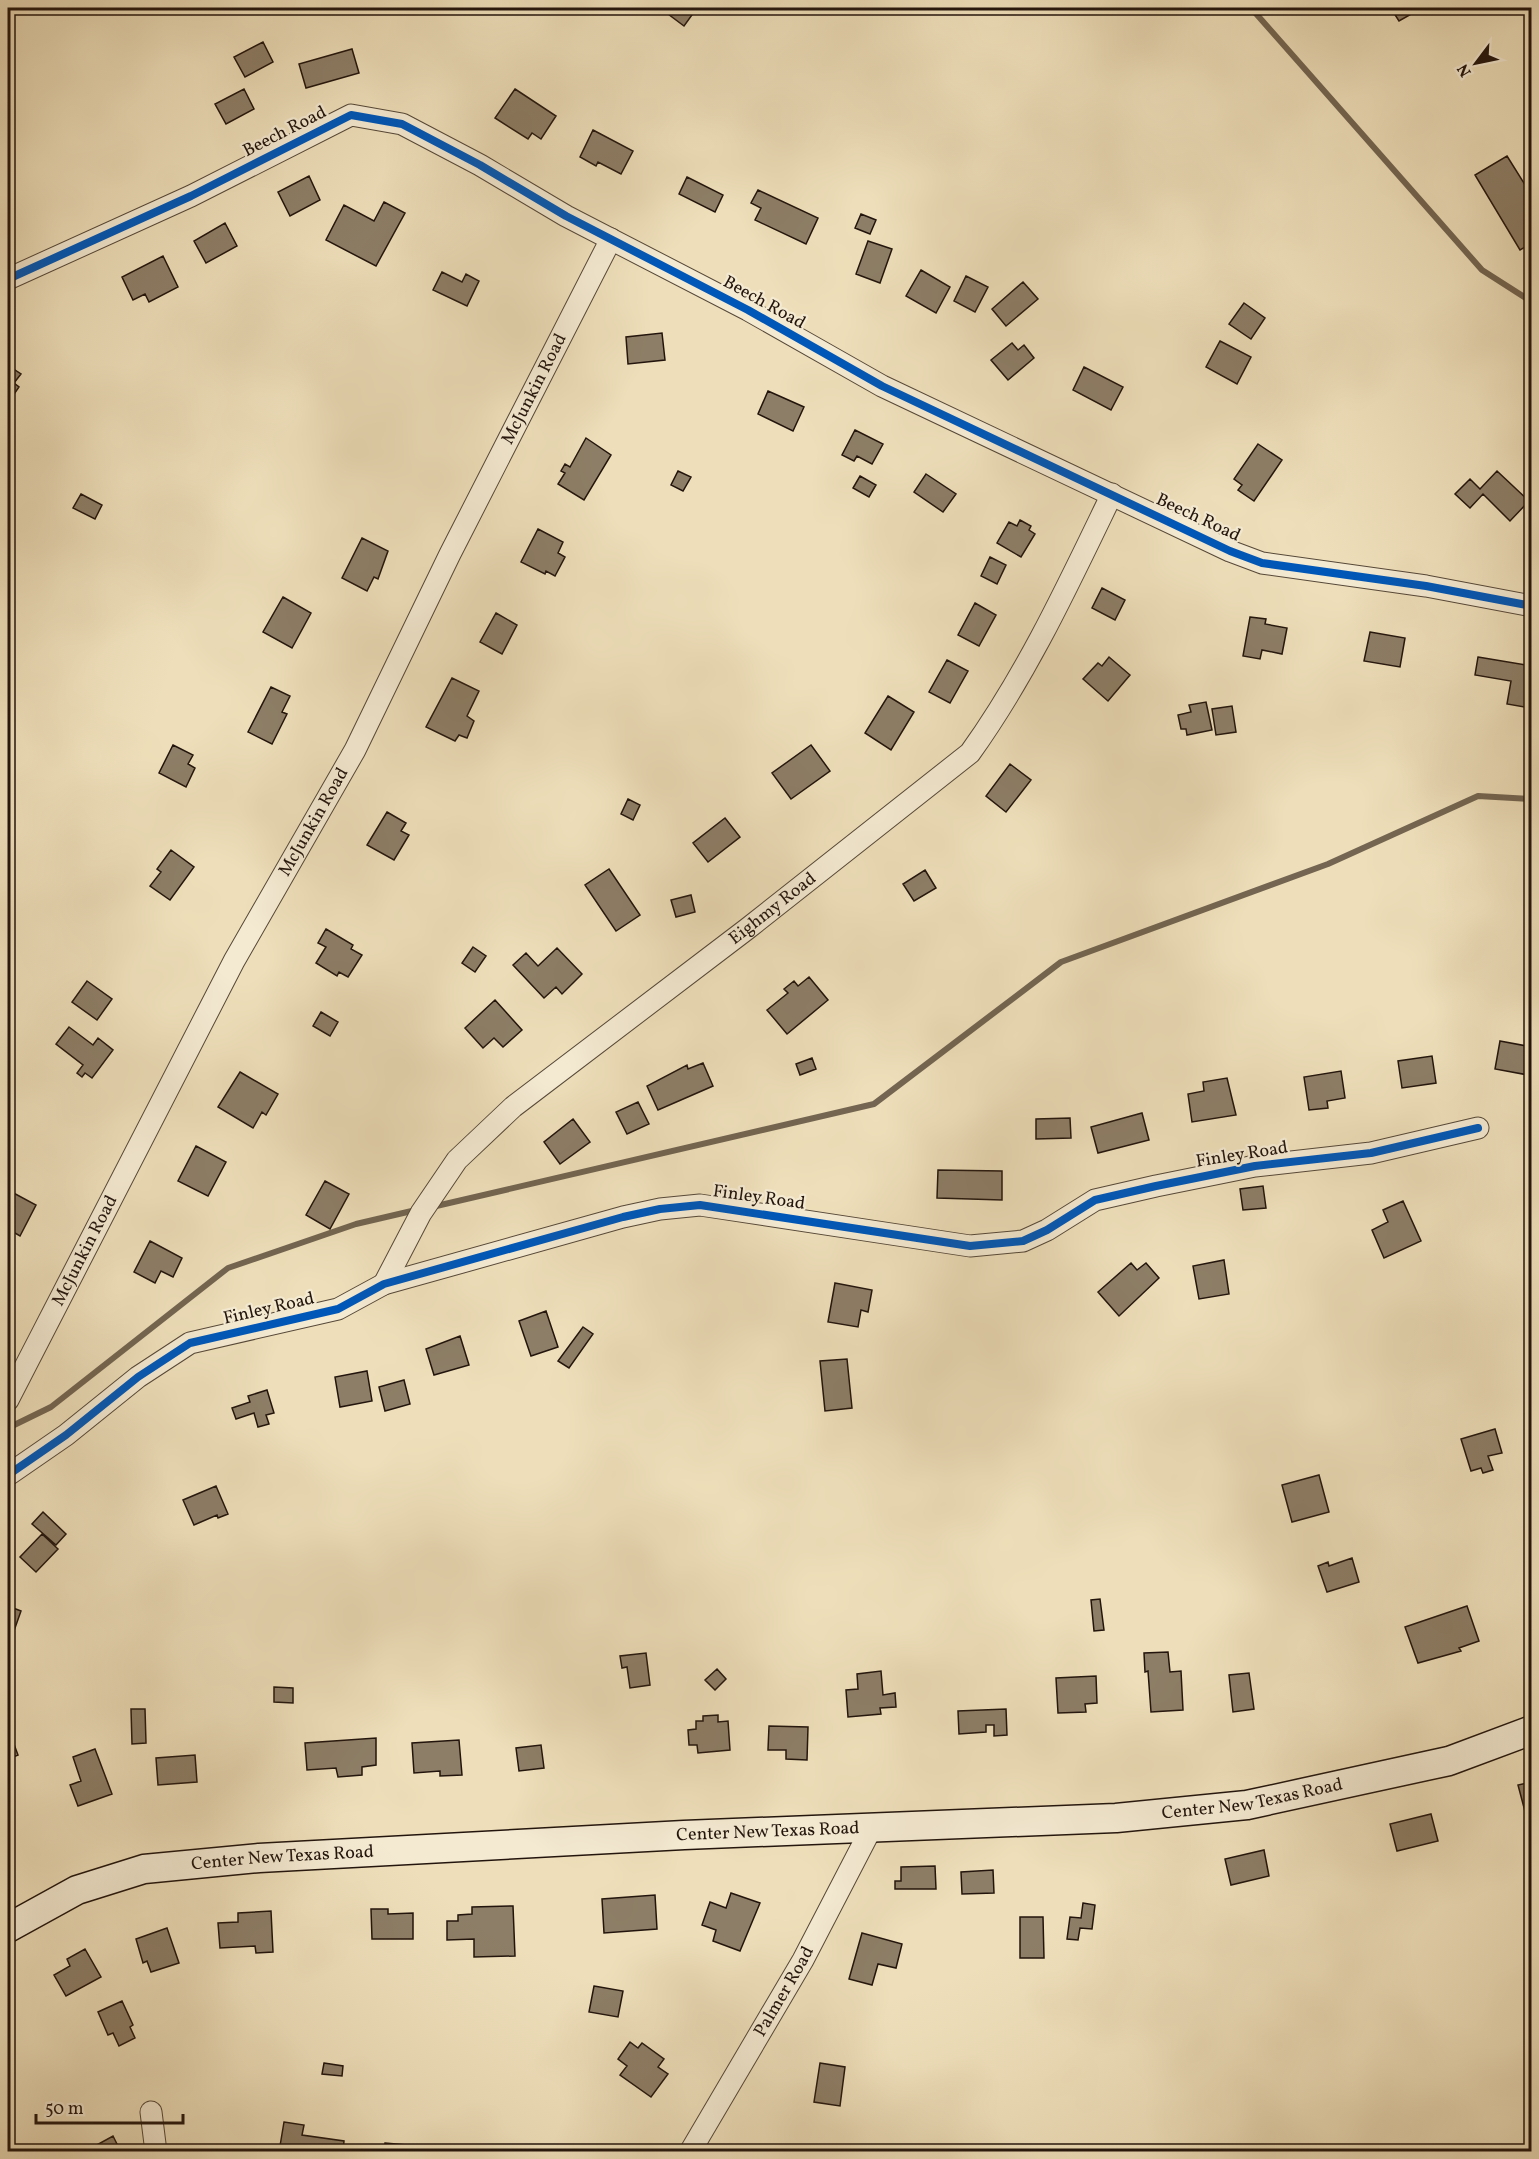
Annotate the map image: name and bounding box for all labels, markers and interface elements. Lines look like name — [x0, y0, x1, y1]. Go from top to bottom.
north arrow — [1446, 33, 1506, 93]
text: N — [1452, 59, 1477, 81]
street label: Beech Road — [239, 100, 331, 164]
street label: Beech Road — [718, 270, 810, 336]
street label: McJunkin Road — [495, 329, 573, 449]
street label: Beech Road — [1152, 487, 1244, 549]
street label: McJunkin Road — [273, 763, 355, 881]
street label: Eighmy Road — [724, 866, 822, 951]
street label: Finley Road — [1194, 1135, 1290, 1175]
street label: Finley Road — [711, 1179, 807, 1217]
street label: McJunkin Road — [46, 1191, 124, 1310]
street label: Finley Road — [221, 1286, 317, 1332]
street label: Center New Texas Road — [1160, 1772, 1345, 1826]
street label: Center New Texas Road — [676, 1816, 860, 1848]
street label: Center New Texas Road — [190, 1839, 375, 1877]
street label: Palmer Road — [748, 1942, 820, 2042]
scale bar — [36, 2087, 183, 2125]
text: 50 m — [45, 2097, 84, 2122]

